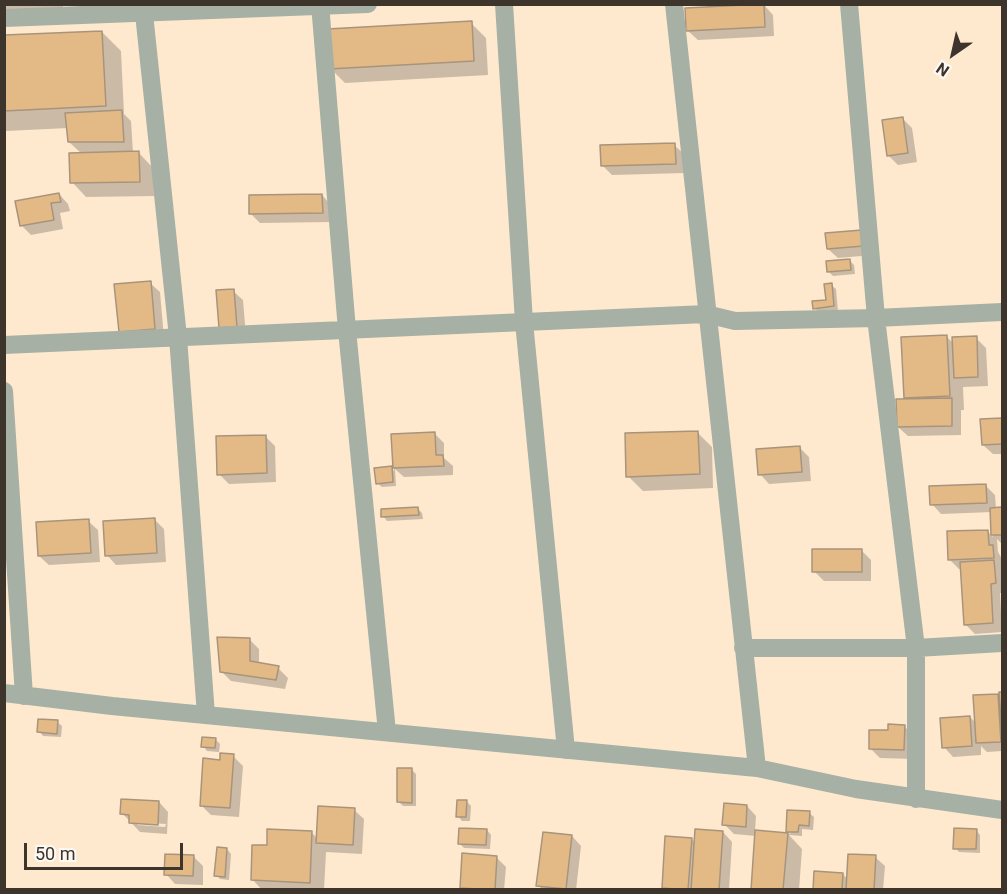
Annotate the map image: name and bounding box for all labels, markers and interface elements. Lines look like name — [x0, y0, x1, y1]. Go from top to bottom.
north arrow — [923, 24, 983, 84]
text: N — [933, 58, 953, 80]
scale bar — [27, 831, 186, 869]
text: 50 m — [35, 843, 75, 864]

